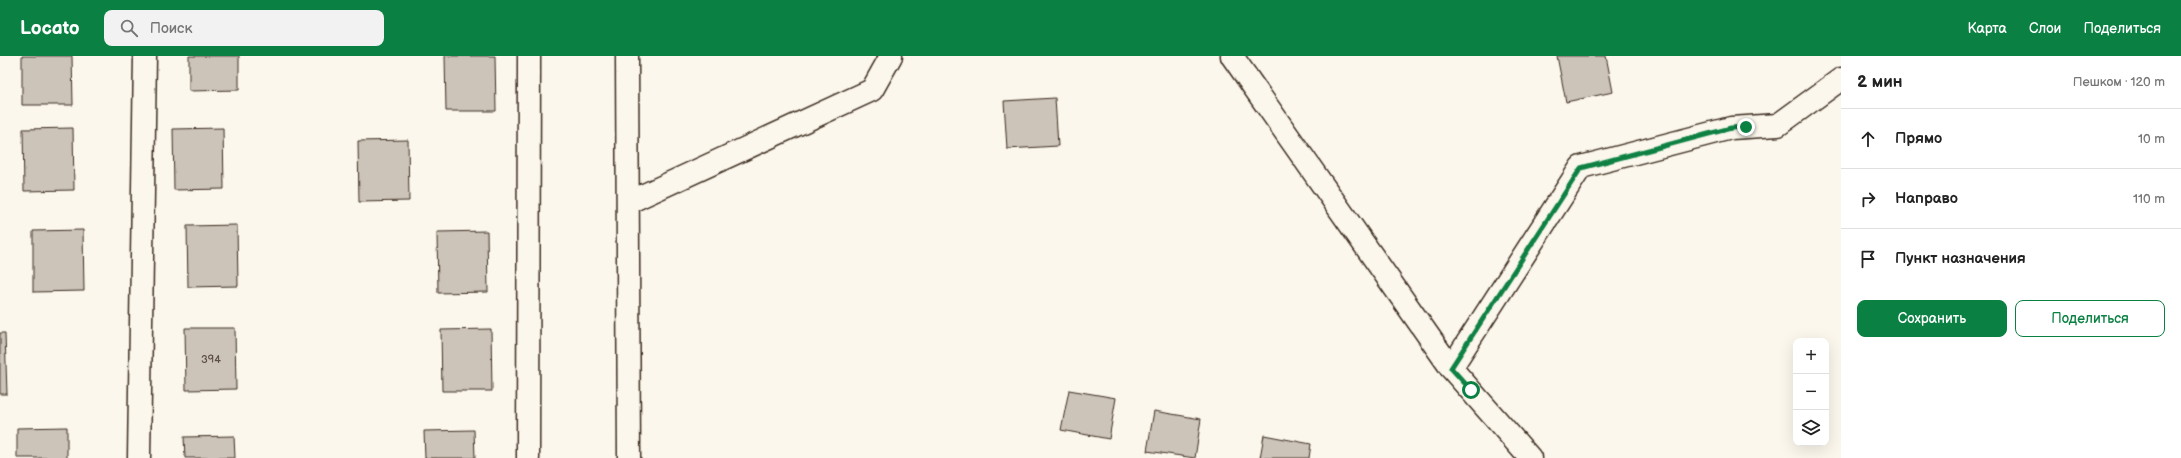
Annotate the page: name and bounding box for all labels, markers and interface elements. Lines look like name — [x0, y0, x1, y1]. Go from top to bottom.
search box — [104, 10, 384, 46]
text: Locato — [20, 17, 80, 40]
icon: search — [118, 17, 140, 39]
text: Поиск — [150, 19, 192, 38]
text: Карта — [1967, 20, 2007, 37]
text: Слои — [2029, 20, 2061, 37]
text: Поделиться — [2083, 20, 2161, 37]
text: 2 мин — [1857, 72, 1903, 92]
text: Пешком · 120 m — [2073, 74, 2165, 90]
route end — [1737, 118, 1755, 136]
icon: ahead — [1857, 128, 1879, 150]
text: Прямо — [1895, 129, 1942, 148]
text: 10 m — [2138, 131, 2165, 147]
icon: right — [1857, 188, 1879, 210]
text: Направо — [1895, 189, 1958, 208]
text: 110 m — [2133, 191, 2165, 207]
icon: arrive — [1857, 248, 1879, 270]
text: Пункт назначения — [1895, 249, 2026, 268]
button: Сохранить — [1857, 300, 2007, 337]
button: Поделиться — [2015, 300, 2165, 337]
map controls — [1793, 338, 1829, 446]
button: + — [1793, 338, 1829, 374]
house number: 394 — [201, 353, 221, 366]
button: − — [1793, 374, 1829, 410]
route start — [1462, 381, 1480, 399]
button: layers — [1793, 410, 1829, 446]

